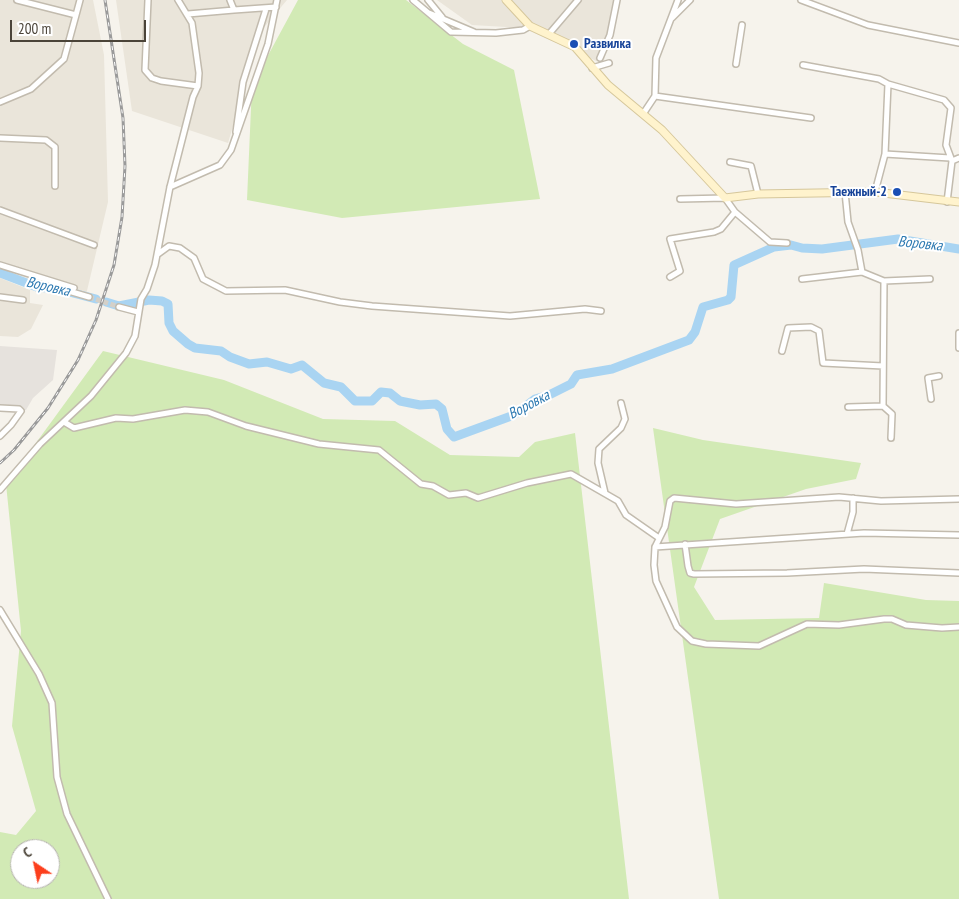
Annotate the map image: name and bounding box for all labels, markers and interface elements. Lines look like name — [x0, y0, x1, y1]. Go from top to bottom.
scale bar — [12, 10, 149, 42]
text: 200 m — [18, 19, 51, 38]
place label: Развилка — [584, 36, 631, 52]
marker: Развилка — [568, 38, 580, 50]
place label: Таежный-2 — [830, 184, 887, 200]
marker: Таежный-2 — [891, 186, 903, 198]
water label: Воровка — [897, 233, 943, 255]
water label: Воровка — [24, 273, 72, 301]
water label: Воровка — [505, 387, 553, 423]
north arrow — [10, 839, 60, 889]
text: С — [19, 843, 35, 862]

